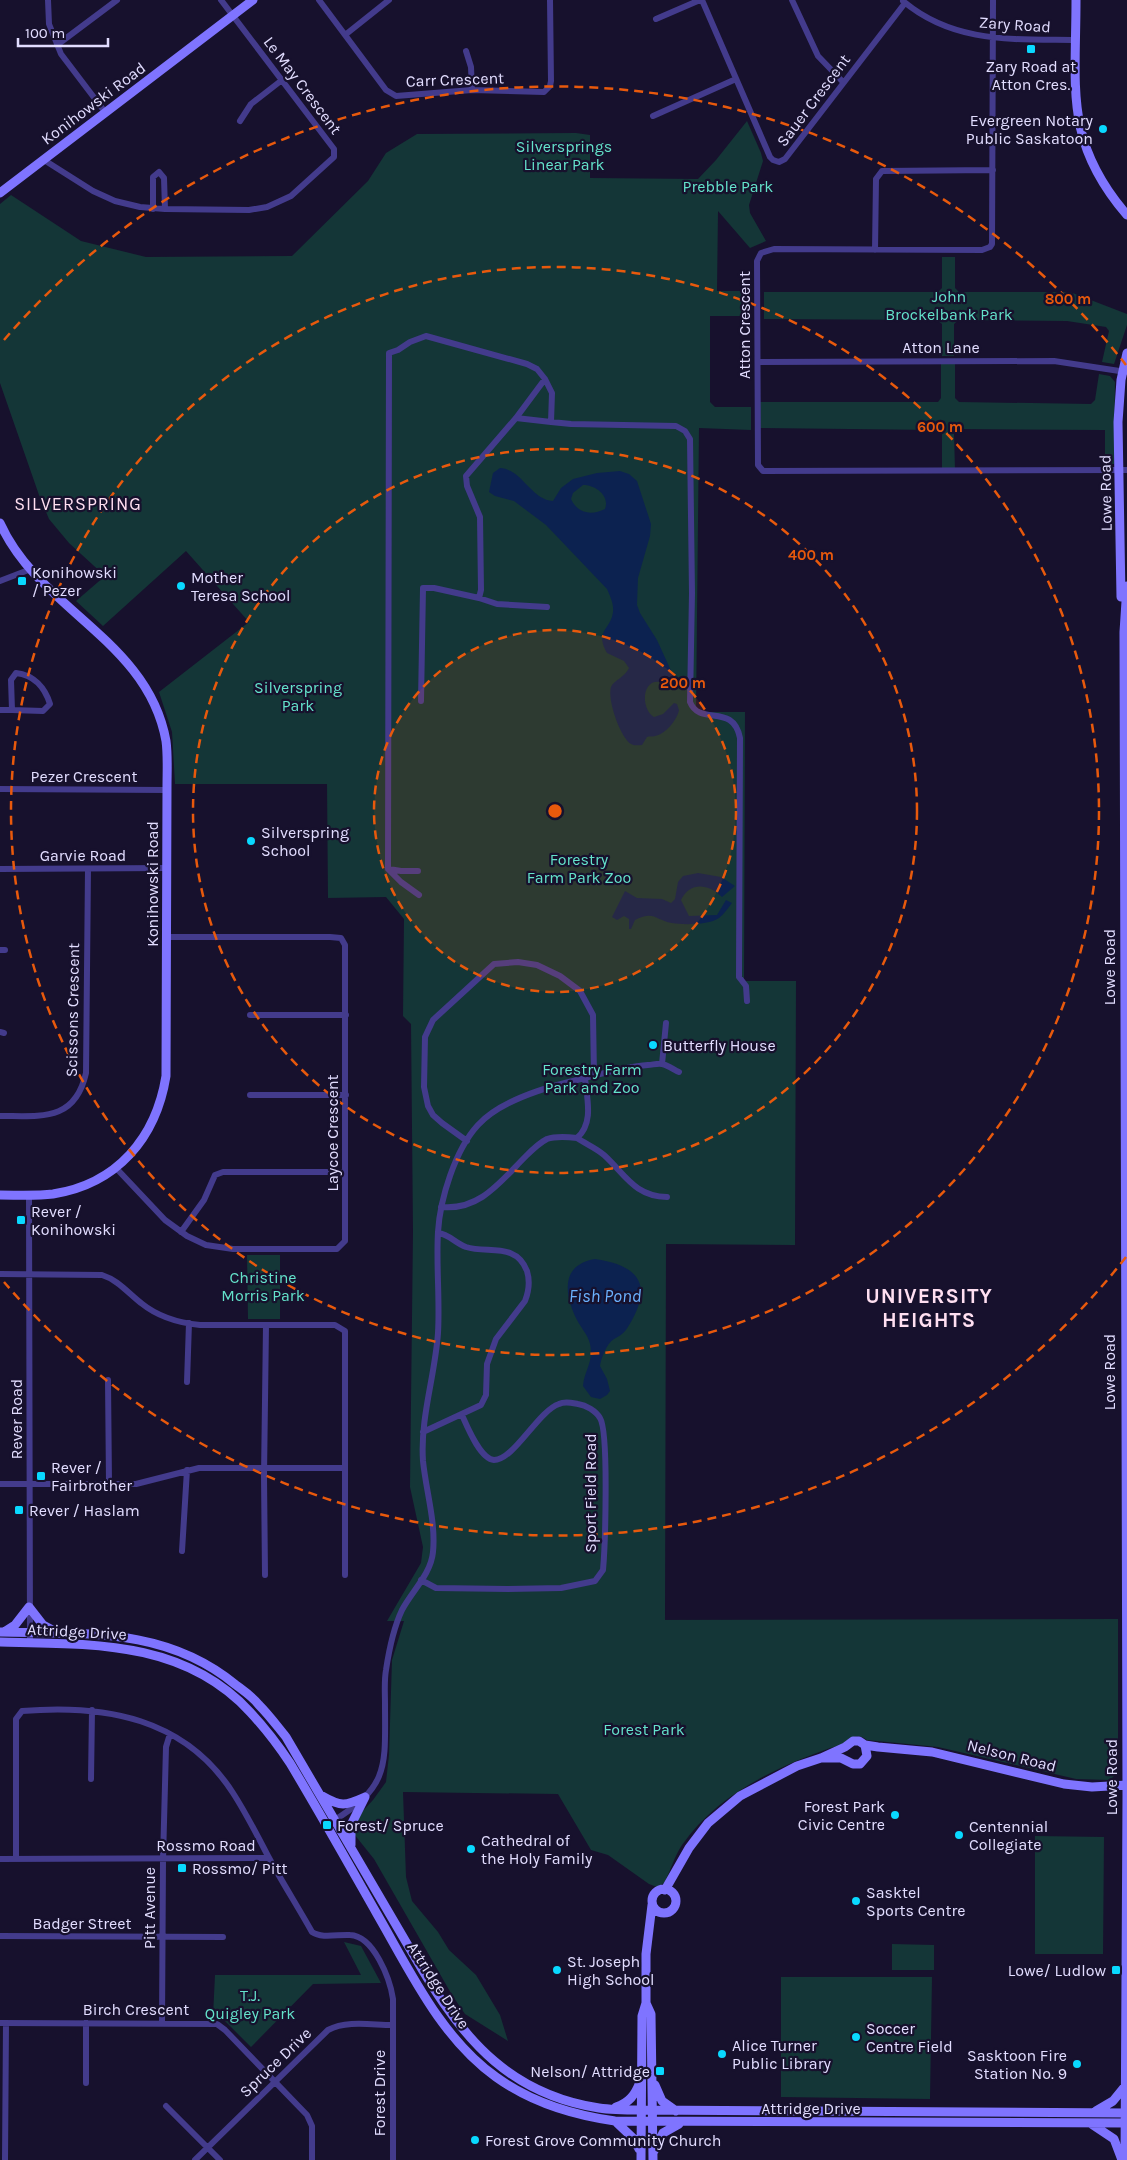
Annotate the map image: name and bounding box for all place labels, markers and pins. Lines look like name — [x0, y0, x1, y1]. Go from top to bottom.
marker: Zary Road at Atton Cres. — [1025, 43, 1037, 55]
place label: Zary Road at Atton Cres. — [986, 57, 1076, 94]
place label: Evergreen Notary Public Saskatoon — [966, 111, 1094, 148]
marker: Evergreen Notary Public Saskatoon — [1097, 123, 1109, 135]
place label: Konihowski / Pezer — [32, 563, 117, 600]
place label: Mother Teresa School — [191, 568, 291, 605]
marker: Konihowski / Pezer — [16, 575, 28, 587]
marker: Mother Teresa School — [175, 580, 187, 592]
centre of rings — [546, 802, 564, 820]
place label: Silverspring School — [261, 823, 349, 860]
marker: Silverspring School — [245, 835, 257, 847]
place label: Butterfly House — [663, 1036, 776, 1055]
marker: Butterfly House — [647, 1039, 659, 1051]
place label: Rever / Konihowski — [31, 1202, 116, 1239]
marker: Rever / Konihowski — [15, 1214, 27, 1226]
place label: Rever / Fairbrother — [51, 1458, 132, 1495]
marker: Rever / Fairbrother — [35, 1470, 47, 1482]
place label: Rever / Haslam — [29, 1501, 140, 1520]
marker: Rever / Haslam — [13, 1504, 25, 1516]
place label: Forest Park Civic Centre — [798, 1797, 885, 1834]
marker: Forest Park Civic Centre — [889, 1809, 901, 1821]
place label: Forest/ Spruce — [337, 1816, 444, 1835]
place label: Centennial Collegiate — [969, 1817, 1048, 1854]
marker: Forest/ Spruce — [321, 1819, 333, 1831]
marker: Centennial Collegiate — [953, 1829, 965, 1841]
place label: Cathedral of the Holy Family — [481, 1831, 593, 1868]
marker: Cathedral of the Holy Family — [465, 1843, 477, 1855]
place label: Rossmo/ Pitt — [192, 1859, 287, 1878]
marker: Rossmo/ Pitt — [176, 1862, 188, 1874]
place label: Sasktel Sports Centre — [866, 1883, 965, 1920]
marker: Sasktel Sports Centre — [850, 1895, 862, 1907]
place label: St. Joseph High School — [567, 1952, 655, 1989]
place label: Lowe/ Ludlow — [1008, 1961, 1106, 1980]
marker: St. Joseph High School — [551, 1964, 563, 1976]
marker: Lowe/ Ludlow — [1110, 1964, 1122, 1976]
place label: Soccer Centre Field — [866, 2019, 953, 2056]
marker: Soccer Centre Field — [850, 2031, 862, 2043]
place label: Alice Turner Public Library — [732, 2036, 831, 2073]
place label: Sasktoon Fire Station No. 9 — [967, 2046, 1067, 2083]
marker: Alice Turner Public Library — [716, 2048, 728, 2060]
marker: Sasktoon Fire Station No. 9 — [1071, 2058, 1083, 2070]
place label: Nelson/ Attridge — [530, 2062, 650, 2081]
marker: Nelson/ Attridge — [654, 2065, 666, 2077]
place label: Forest Grove Community Church — [485, 2131, 722, 2150]
marker: Forest Grove Community Church — [469, 2134, 481, 2146]

